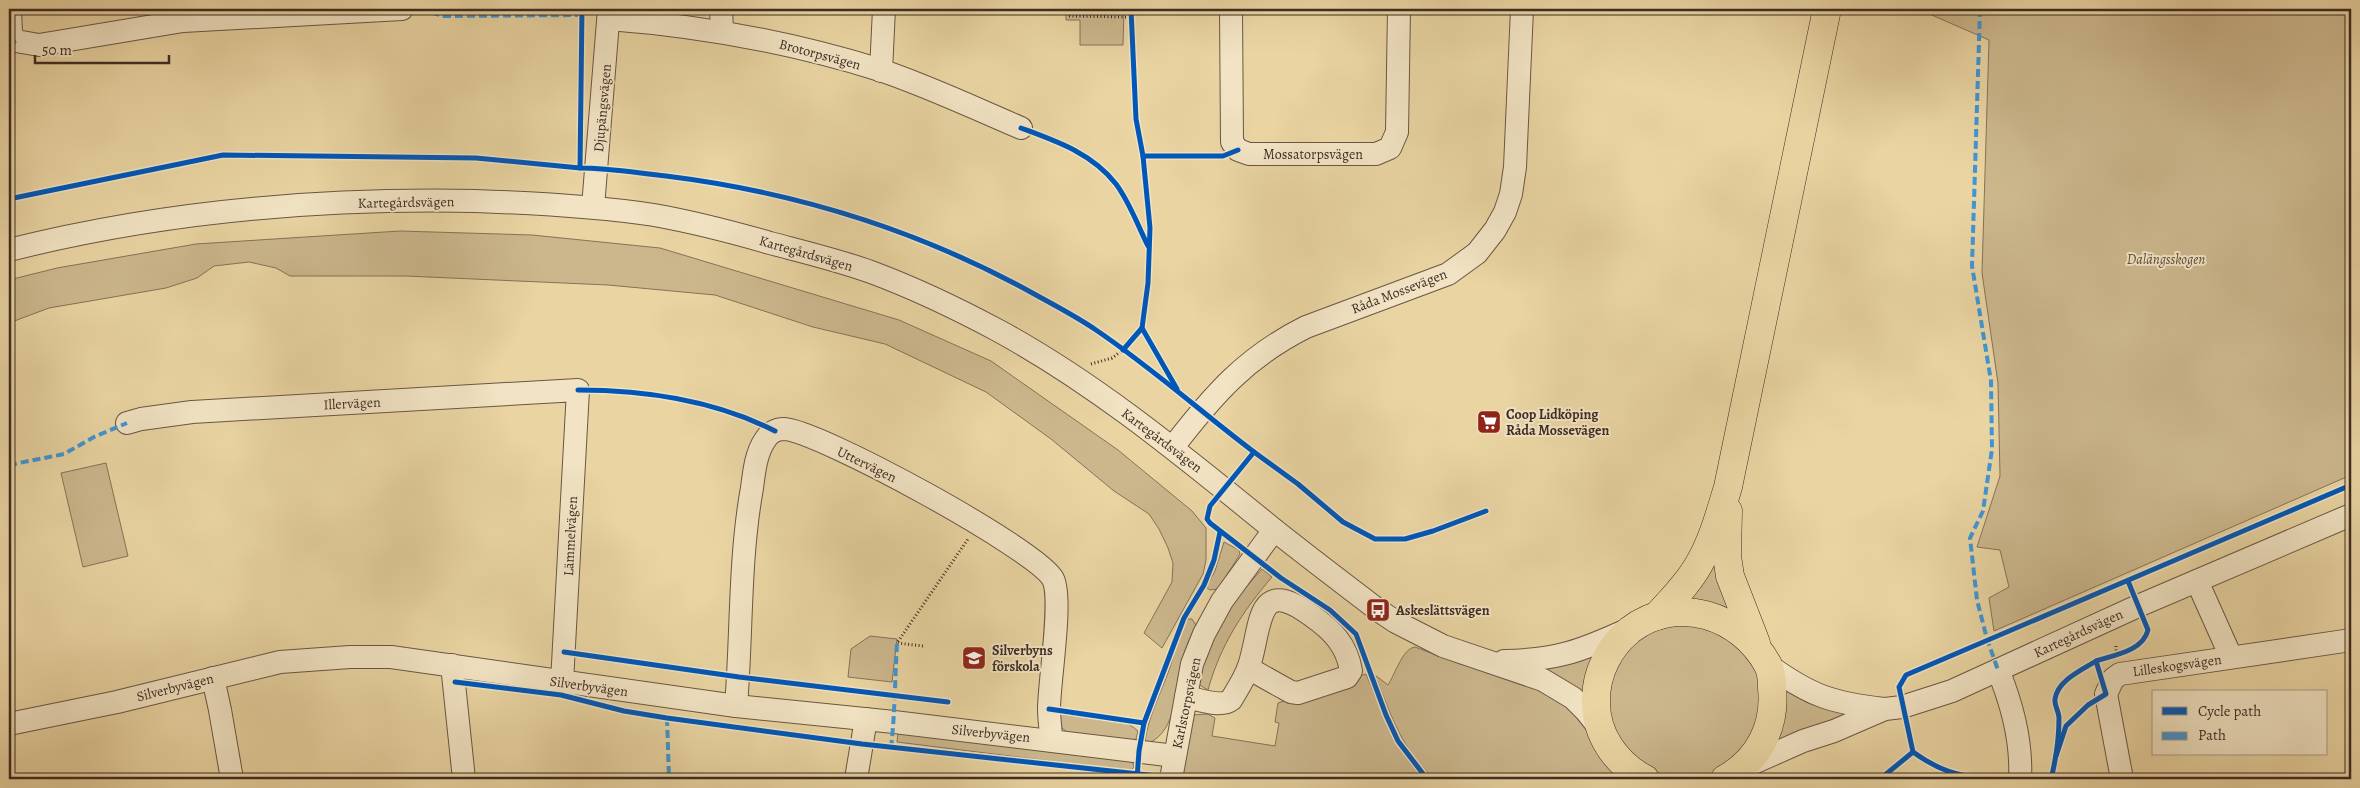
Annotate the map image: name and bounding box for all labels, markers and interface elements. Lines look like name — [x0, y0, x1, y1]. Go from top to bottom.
scale bar — [35, 32, 169, 64]
street label: Brotorpsvägen — [777, 34, 863, 75]
text: 50 m — [42, 40, 72, 60]
street label: Djupängsvägen — [589, 63, 616, 153]
street label: Mossatorpsvägen — [1263, 145, 1363, 164]
street label: Kartegårdsvägen — [358, 192, 455, 213]
street label: Kartegårdsvägen — [757, 231, 855, 276]
park label: Dalängsskogen — [2127, 250, 2205, 269]
street label: Råda Mossevägen — [1349, 264, 1450, 318]
street label: Illervägen — [323, 392, 381, 414]
street label: Kartegårdsvägen — [1117, 404, 1206, 477]
place label: Coop Lidköping Råda Mossevägen — [1506, 405, 1610, 440]
supermarket icon: Coop Lidköping Råda Mossevägen — [1476, 409, 1502, 435]
street label: Uttervägen — [834, 442, 900, 487]
street label: Lämmelvägen — [559, 495, 582, 577]
bus stop icon: Askeslättsvägen — [1365, 597, 1391, 623]
place label: Askeslättsvägen — [1395, 601, 1490, 620]
street label: Kartegårdsvägen — [2030, 604, 2126, 662]
place label: Silverbyns förskola — [992, 641, 1053, 676]
school or university icon: Silverbyns förskola — [961, 645, 987, 671]
street label: Lilleskogsvägen — [2131, 650, 2223, 681]
street label: Karlstorpsvägen — [1168, 655, 1206, 751]
street label: Silverbyvägen — [135, 669, 216, 706]
street label: Silverbyvägen — [549, 672, 630, 701]
legend — [2152, 690, 2328, 756]
text: Cycle path — [2198, 701, 2261, 721]
street label: Silverbyvägen — [951, 720, 1032, 747]
text: Path — [2198, 725, 2226, 745]

